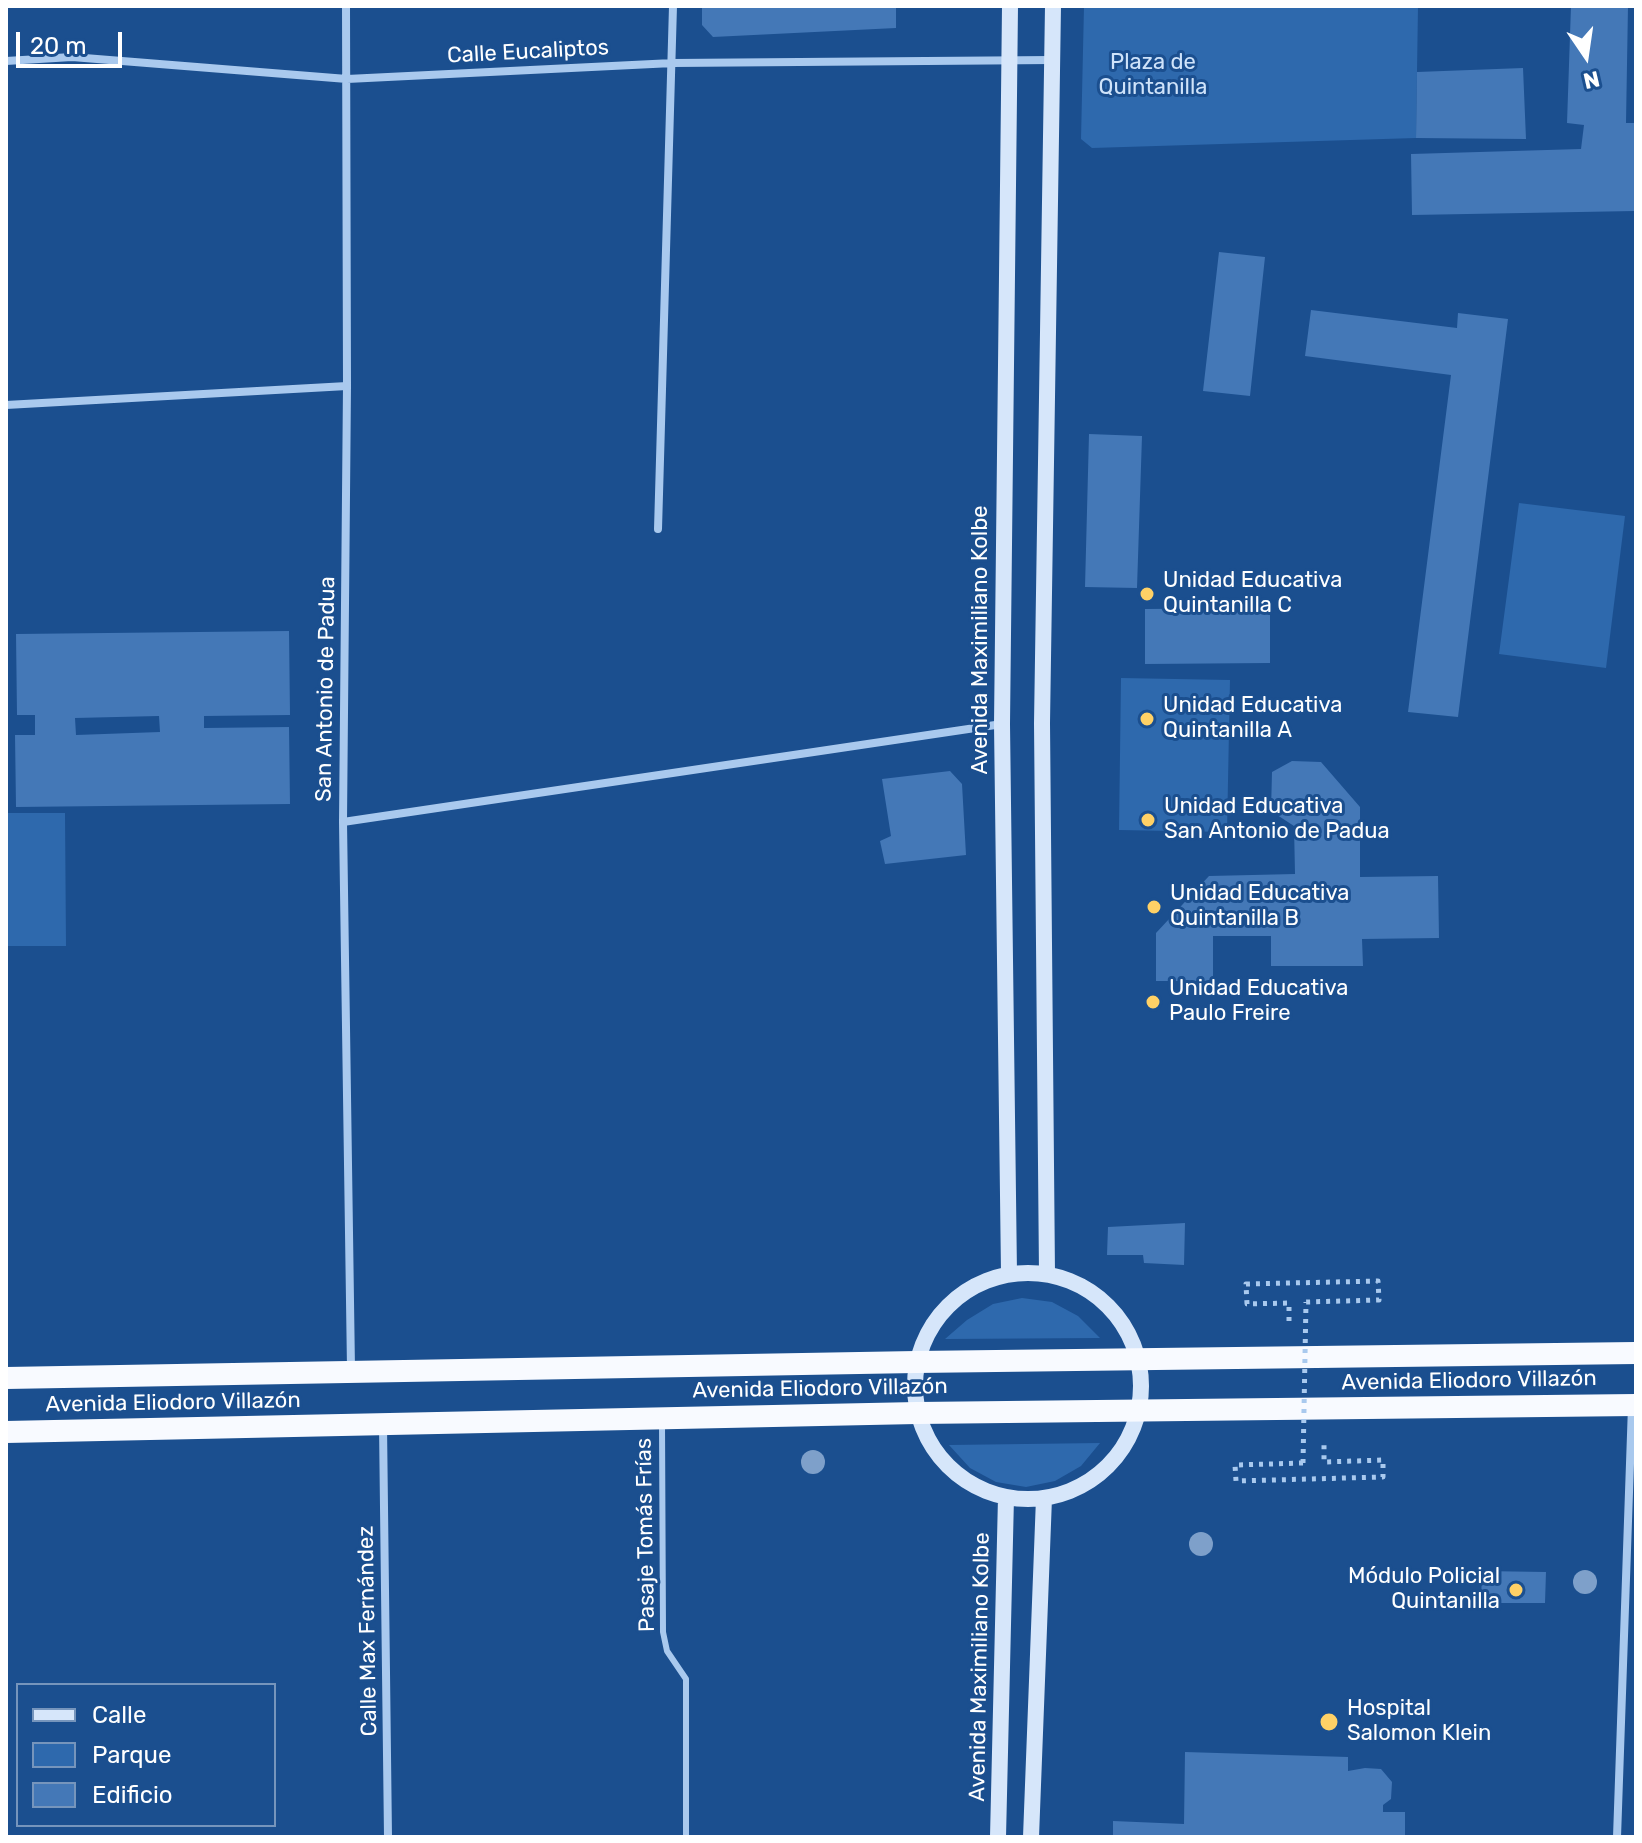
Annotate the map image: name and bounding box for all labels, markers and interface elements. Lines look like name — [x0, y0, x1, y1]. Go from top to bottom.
scale bar — [20, 16, 126, 66]
north arrow — [1546, 16, 1626, 96]
text: 20 m — [30, 32, 87, 60]
street label: Calle Eucaliptos — [446, 35, 610, 69]
park label: Plaza de Quintanilla — [1099, 50, 1207, 102]
text: N — [1581, 65, 1602, 95]
street label: Avenida Maximiliano Kolbe — [968, 505, 994, 775]
place label: Unidad Educativa Quintanilla C — [1163, 568, 1342, 620]
street label: San Antonio de Padua — [311, 576, 341, 802]
marker: Unidad Educativa Quintanilla C — [1138, 585, 1156, 603]
place label: Unidad Educativa Quintanilla A — [1163, 693, 1342, 744]
marker: Unidad Educativa Quintanilla A — [1138, 710, 1156, 728]
place label: Unidad Educativa San Antonio de Padua — [1164, 794, 1390, 846]
marker: Unidad Educativa San Antonio de Padua — [1139, 811, 1157, 829]
place label: Unidad Educativa Quintanilla B — [1170, 881, 1349, 932]
marker: Unidad Educativa Quintanilla B — [1145, 898, 1163, 916]
place label: Unidad Educativa Paulo Freire — [1169, 976, 1348, 1028]
marker: Unidad Educativa Paulo Freire — [1144, 993, 1162, 1011]
street label: Avenida Eliodoro Villazón — [1341, 1366, 1597, 1396]
street label: Avenida Eliodoro Villazón — [692, 1374, 948, 1404]
street label: Avenida Eliodoro Villazón — [45, 1388, 301, 1418]
street label: Pasaje Tomás Frías — [631, 1438, 661, 1632]
street label: Calle Max Fernández — [353, 1525, 383, 1737]
street label: Avenida Maximiliano Kolbe — [964, 1532, 996, 1802]
place label: Módulo Policial Quintanilla — [1348, 1564, 1500, 1616]
marker: Módulo Policial Quintanilla — [1507, 1581, 1525, 1599]
legend — [16, 1683, 276, 1827]
place label: Hospital Salomon Klein — [1347, 1696, 1491, 1748]
text: Calle — [92, 1701, 146, 1729]
marker: Hospital Salomon Klein — [1318, 1711, 1340, 1733]
text: Parque — [92, 1741, 171, 1769]
text: Edificio — [92, 1781, 173, 1809]

